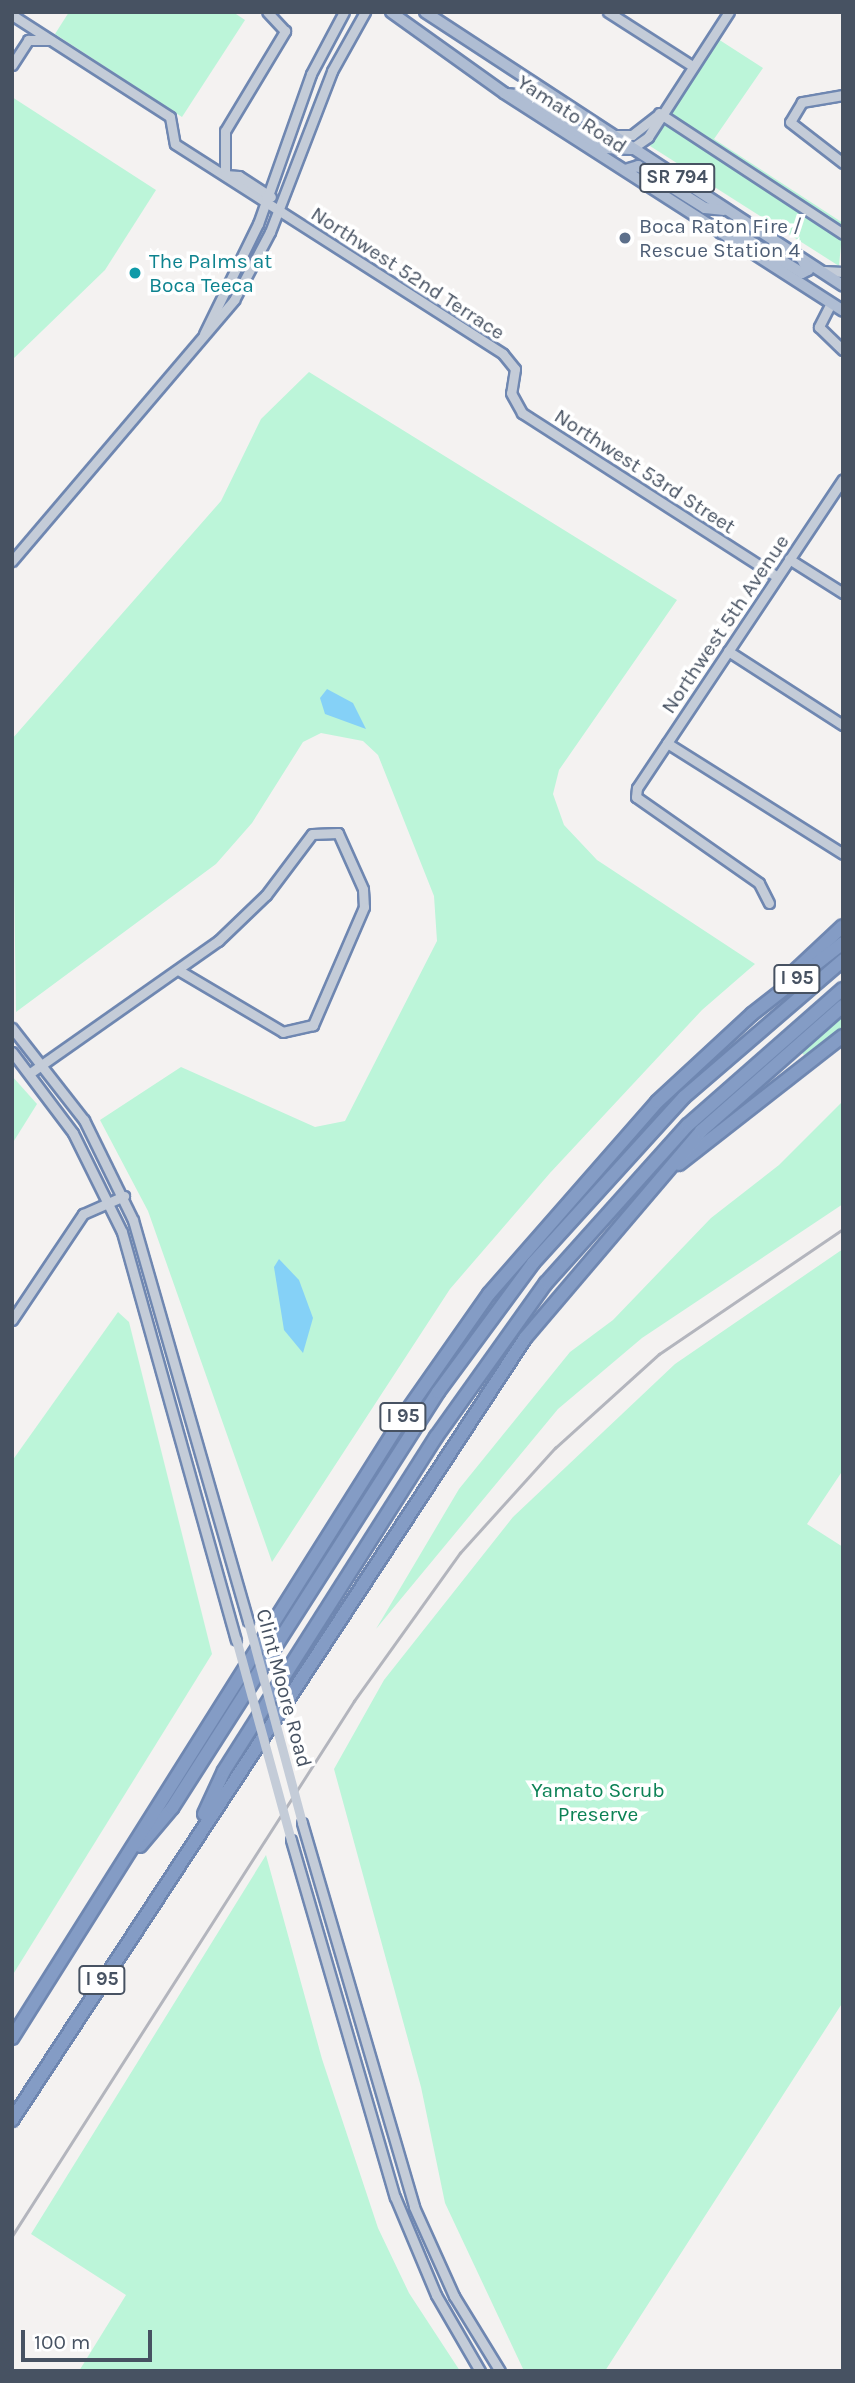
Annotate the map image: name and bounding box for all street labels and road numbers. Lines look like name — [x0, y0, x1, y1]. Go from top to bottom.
street label: Yamato Road — [512, 69, 632, 159]
road number: SR 794 — [638, 162, 716, 194]
street label: Northwest 52nd Terrace — [306, 201, 510, 345]
street label: Northwest 53rd Street — [550, 403, 740, 539]
street label: Northwest 5th Avenue — [656, 530, 794, 718]
road number: I 95 — [772, 964, 822, 995]
road number: I 95 — [378, 1401, 428, 1432]
street label: Clint Moore Road — [251, 1606, 317, 1770]
road number: I 95 — [78, 1964, 126, 1996]

